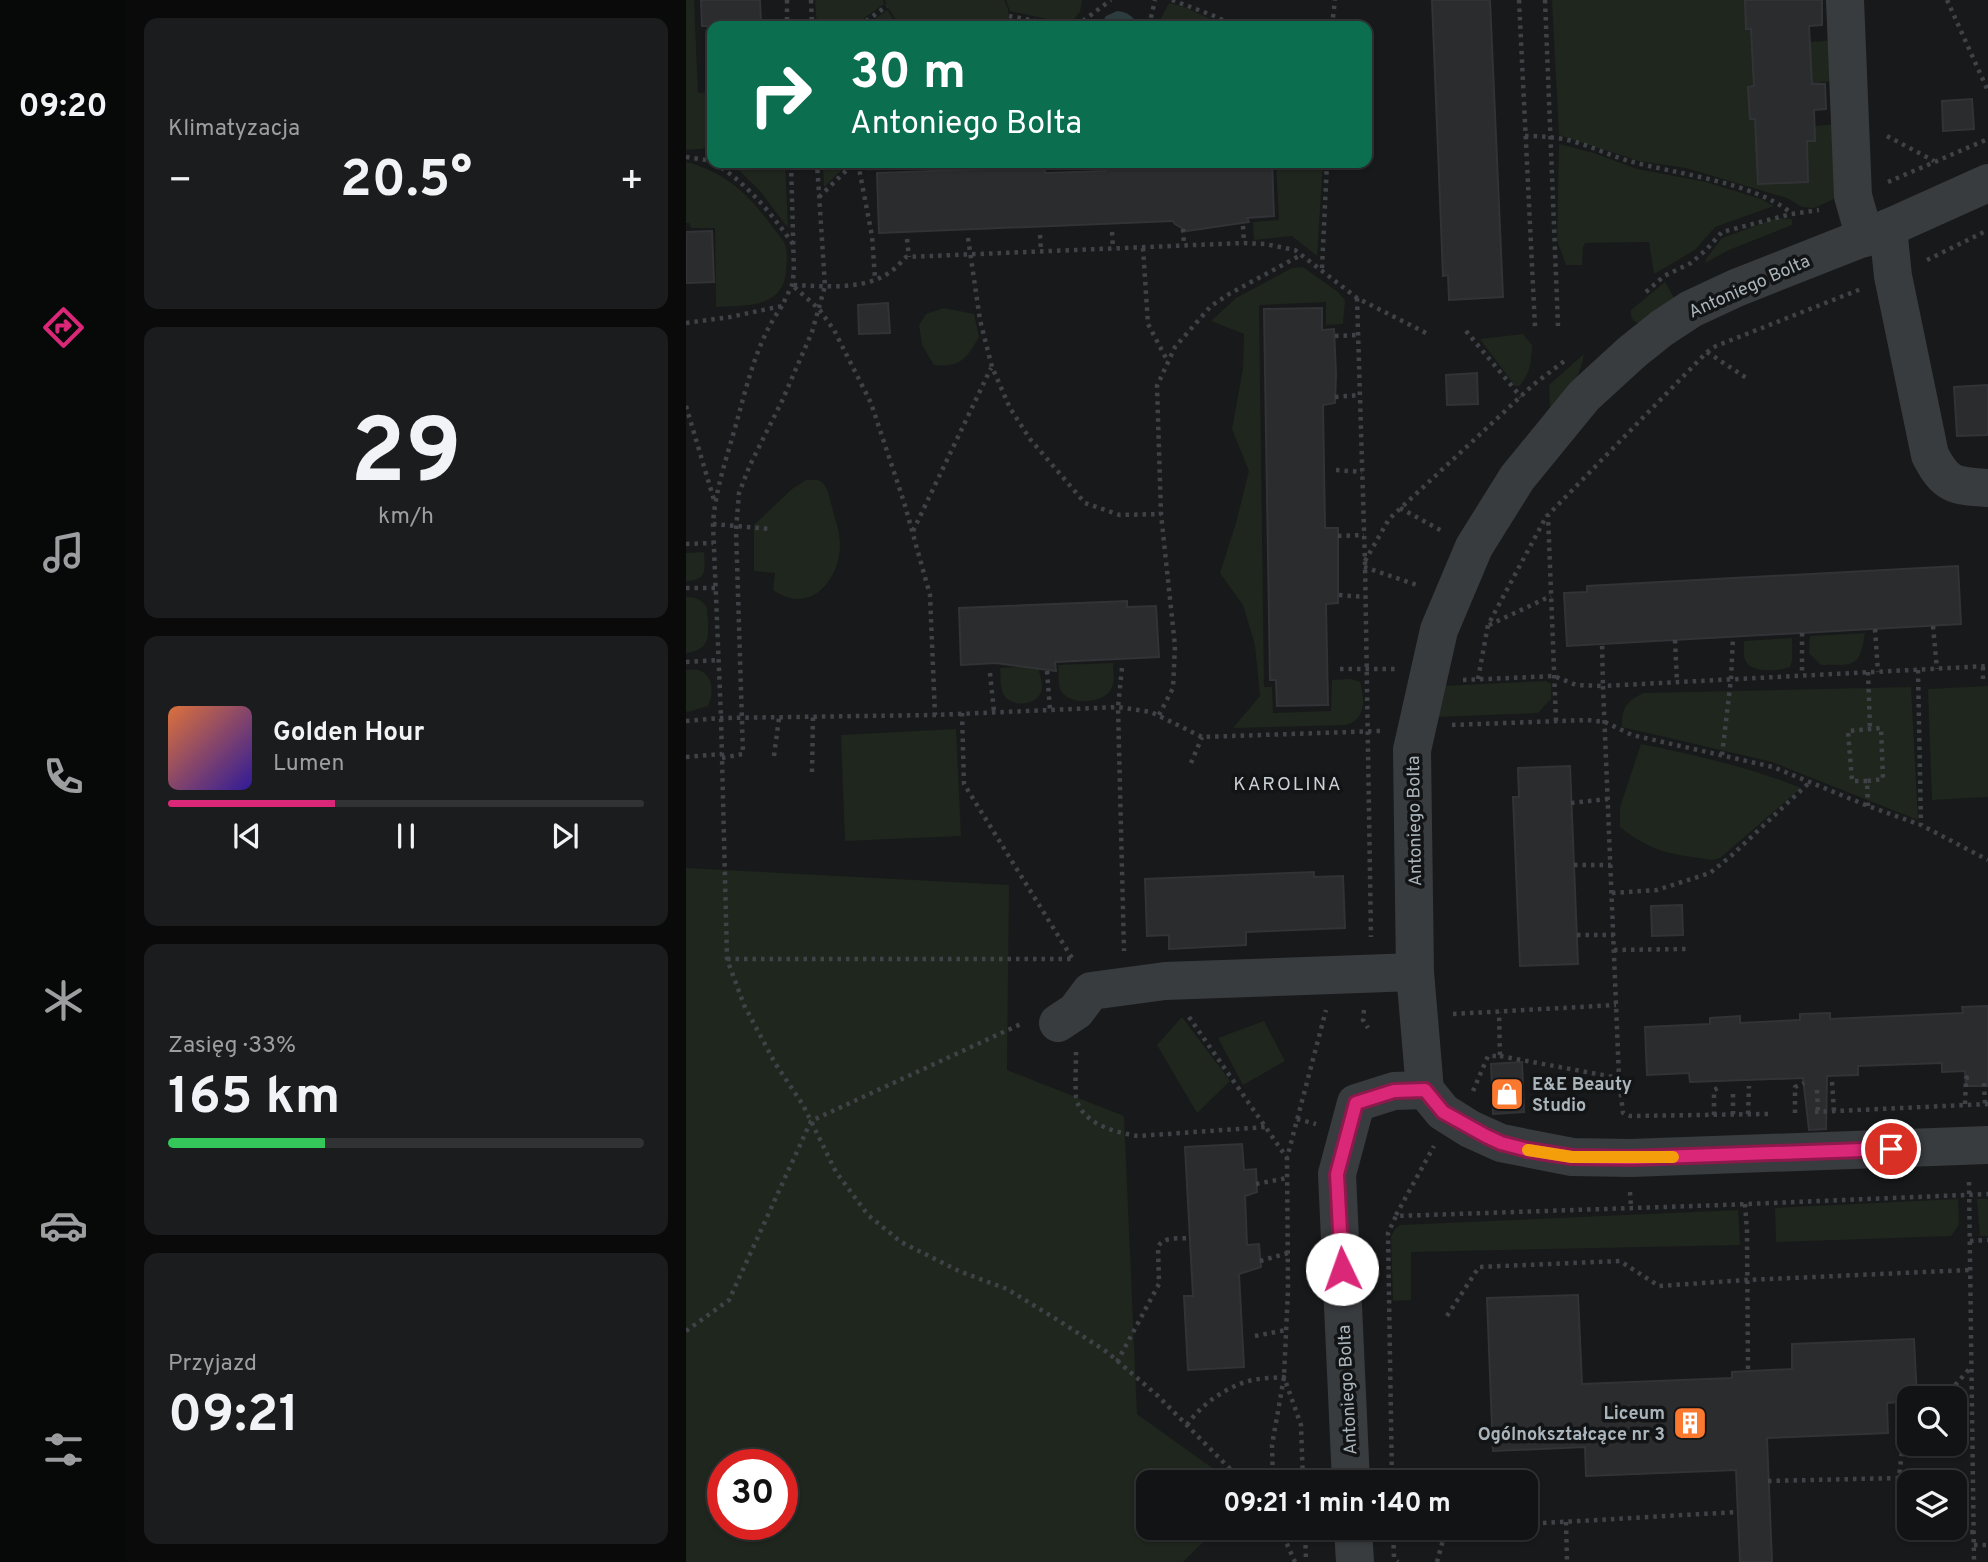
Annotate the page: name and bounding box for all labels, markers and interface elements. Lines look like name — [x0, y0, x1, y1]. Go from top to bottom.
text: 30 m — [850, 44, 966, 106]
icon: right — [735, 49, 826, 140]
text: 09:20 — [18, 88, 108, 128]
text: Antoniego Bolta — [850, 105, 1082, 145]
text: Klimatyzacja — [168, 115, 300, 144]
text: 20.5° — [340, 149, 472, 215]
text: − — [168, 158, 193, 207]
text: + — [619, 158, 644, 207]
street label: Antoniego Bolta — [1685, 250, 1814, 324]
icon: directions — [39, 303, 88, 352]
text: 29 — [350, 400, 462, 515]
text: km/h — [378, 503, 434, 532]
icon: music — [39, 528, 88, 577]
text: Golden Hour — [273, 717, 424, 750]
text: Lumen — [273, 750, 344, 779]
icon: phone — [39, 752, 88, 801]
street label: Antoniego Bolta — [1403, 756, 1428, 886]
district label: KAROLINA — [1233, 773, 1343, 797]
icon: previous — [228, 817, 266, 855]
icon: pause — [387, 817, 425, 855]
icon: next — [546, 817, 584, 855]
icon: climate — [39, 976, 88, 1025]
text: Zasięg · 33% — [168, 1032, 296, 1061]
text: 165 km — [168, 1066, 340, 1132]
place label: E&E Beauty Studio — [1532, 1074, 1632, 1118]
shop icon: E&E Beauty Studio — [1488, 1075, 1526, 1113]
pin — [1861, 1119, 1921, 1179]
icon: arrive — [1872, 1130, 1910, 1168]
icon: car — [39, 1201, 88, 1250]
position arrow — [1305, 1232, 1379, 1306]
street label: Antoniego Bolta — [1334, 1324, 1363, 1456]
text: Przyjazd — [168, 1350, 257, 1379]
text: 09:21 — [168, 1384, 299, 1450]
map controls — [1897, 1386, 1967, 1540]
button: search — [1897, 1386, 1967, 1456]
place label: Liceum Ogólnokształcące nr 3 — [1478, 1403, 1665, 1447]
building icon: Liceum Ogólnokształcące nr 3 — [1671, 1404, 1709, 1442]
icon: filters — [39, 1425, 88, 1474]
speed limit sign: 30 — [707, 1449, 798, 1540]
button: layers — [1897, 1470, 1967, 1540]
text: 09:21 · 1 min · 140 m — [1223, 1488, 1451, 1521]

